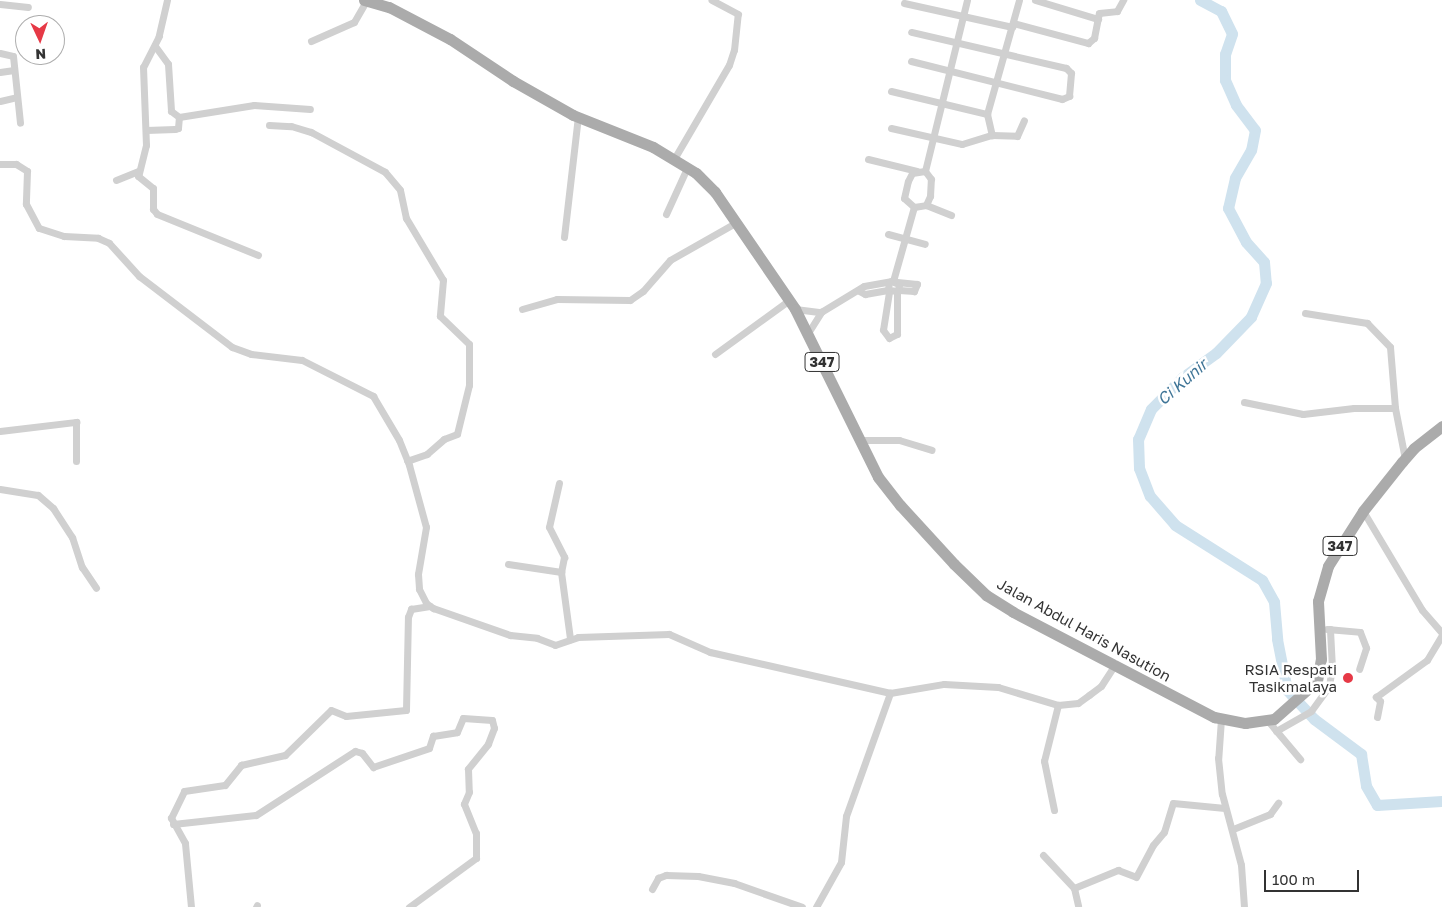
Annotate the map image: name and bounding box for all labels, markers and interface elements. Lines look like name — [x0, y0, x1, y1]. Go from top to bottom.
north arrow — [15, 15, 65, 65]
text: N — [35, 46, 47, 63]
road number: 347 — [804, 351, 840, 374]
water label: Ci Kunir — [1153, 355, 1211, 409]
road number: 347 — [1322, 534, 1358, 558]
street label: Jalan Abdul Haris Nasution — [994, 575, 1174, 685]
place label: RSIA Respati Tasikmalaya — [1244, 660, 1337, 695]
marker: RSIA Respati Tasikmalaya — [1341, 671, 1355, 685]
scale bar — [1267, 860, 1362, 892]
text: 100 m — [1272, 870, 1315, 888]

